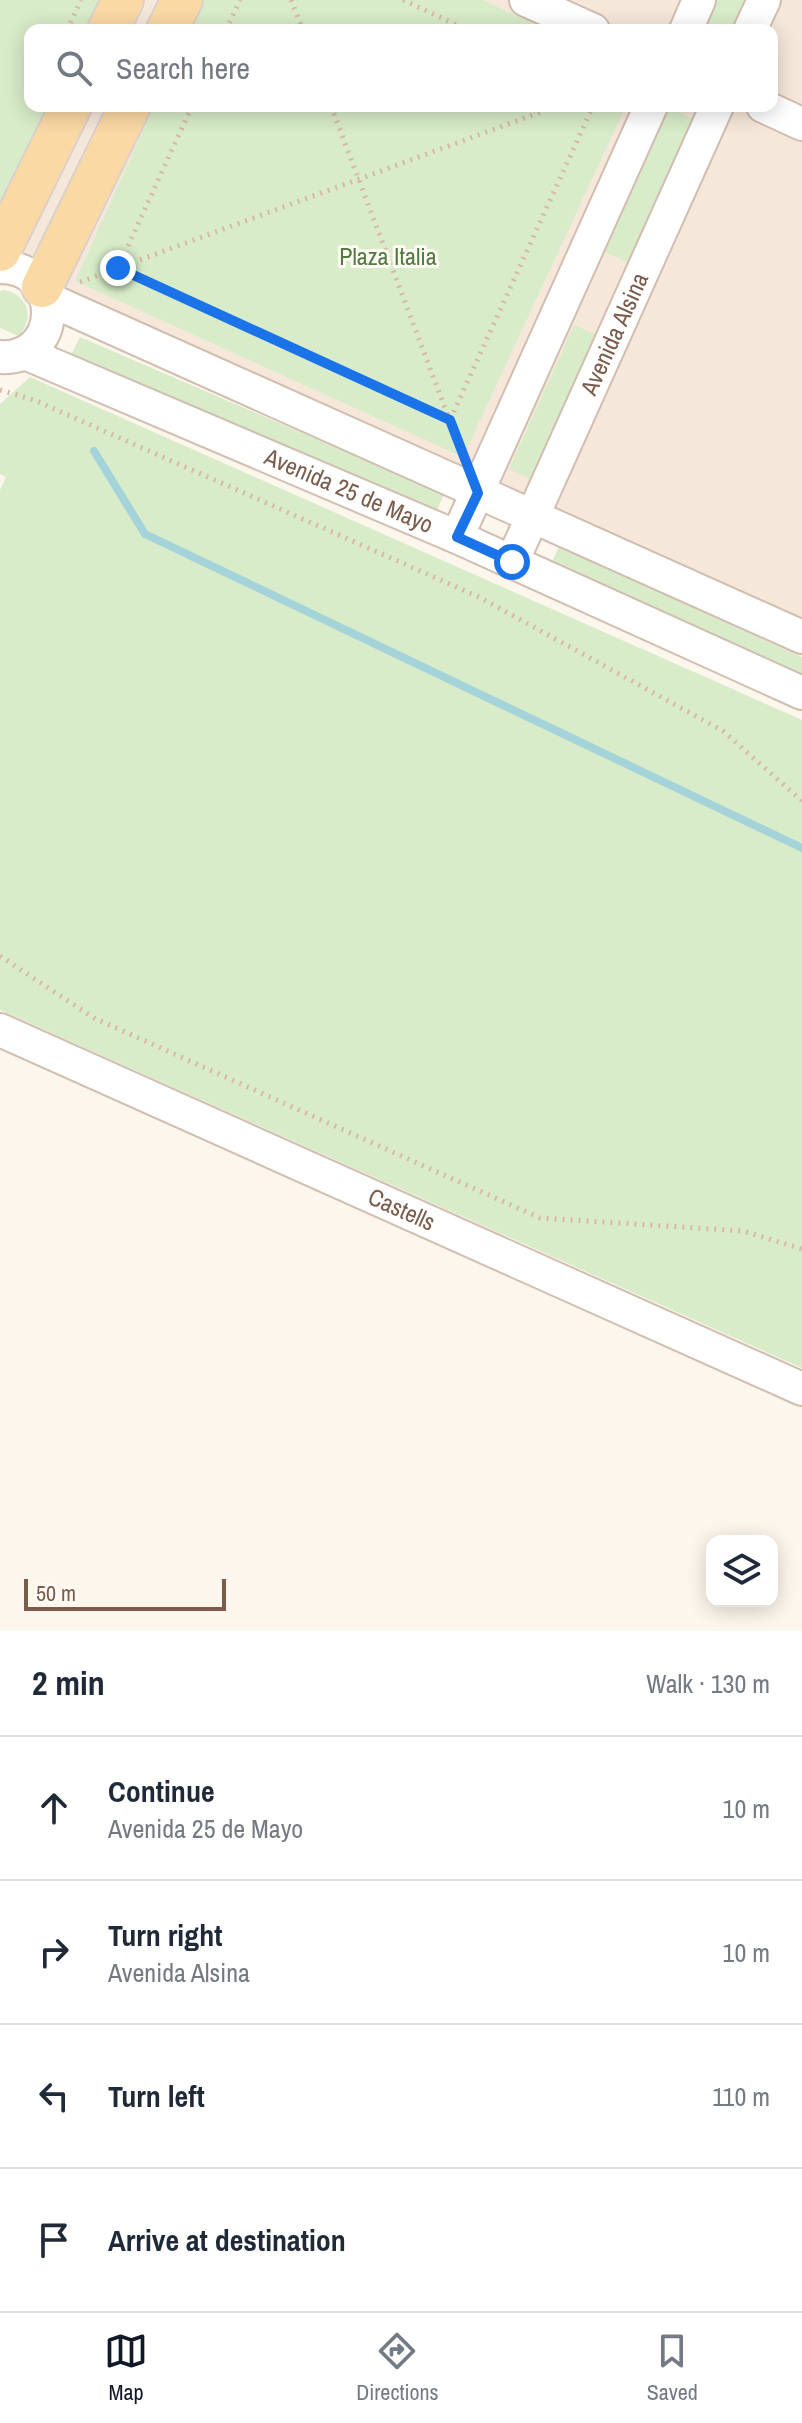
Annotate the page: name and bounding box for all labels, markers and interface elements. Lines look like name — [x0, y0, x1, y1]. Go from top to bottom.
search box — [24, 24, 778, 112]
icon: search — [52, 46, 96, 90]
text: Search here — [116, 48, 250, 88]
park label: Plaza Italia — [339, 240, 437, 272]
route end — [100, 250, 136, 286]
street label: Avenida Alsina — [572, 267, 655, 401]
street label: Avenida 25 de Mayo — [259, 440, 438, 540]
route start — [494, 544, 530, 580]
street label: Castells — [364, 1180, 441, 1238]
map controls — [706, 1535, 778, 1607]
button: layers — [706, 1535, 778, 1607]
scale bar — [24, 1575, 226, 1611]
text: 50 m — [36, 1578, 76, 1608]
text: 2 min — [32, 1660, 105, 1706]
text: Walk · 130 m — [646, 1666, 770, 1701]
text: Continue — [108, 1771, 215, 1811]
icon: ahead — [32, 1786, 76, 1830]
text: 10 m — [723, 1791, 770, 1826]
text: Avenida 25 de Mayo — [108, 1811, 303, 1846]
text: Turn right — [108, 1915, 222, 1955]
icon: right — [32, 1930, 76, 1974]
text: 10 m — [723, 1935, 770, 1970]
text: Avenida Alsina — [108, 1955, 250, 1990]
icon: left — [32, 2074, 76, 2118]
text: Turn left — [108, 2076, 205, 2116]
text: 110 m — [712, 2079, 770, 2114]
icon: arrive — [32, 2218, 76, 2262]
text: Arrive at destination — [108, 2220, 346, 2260]
tab: Map — [104, 2329, 148, 2407]
tab: Directions — [356, 2329, 439, 2407]
tab: Saved — [647, 2329, 698, 2407]

